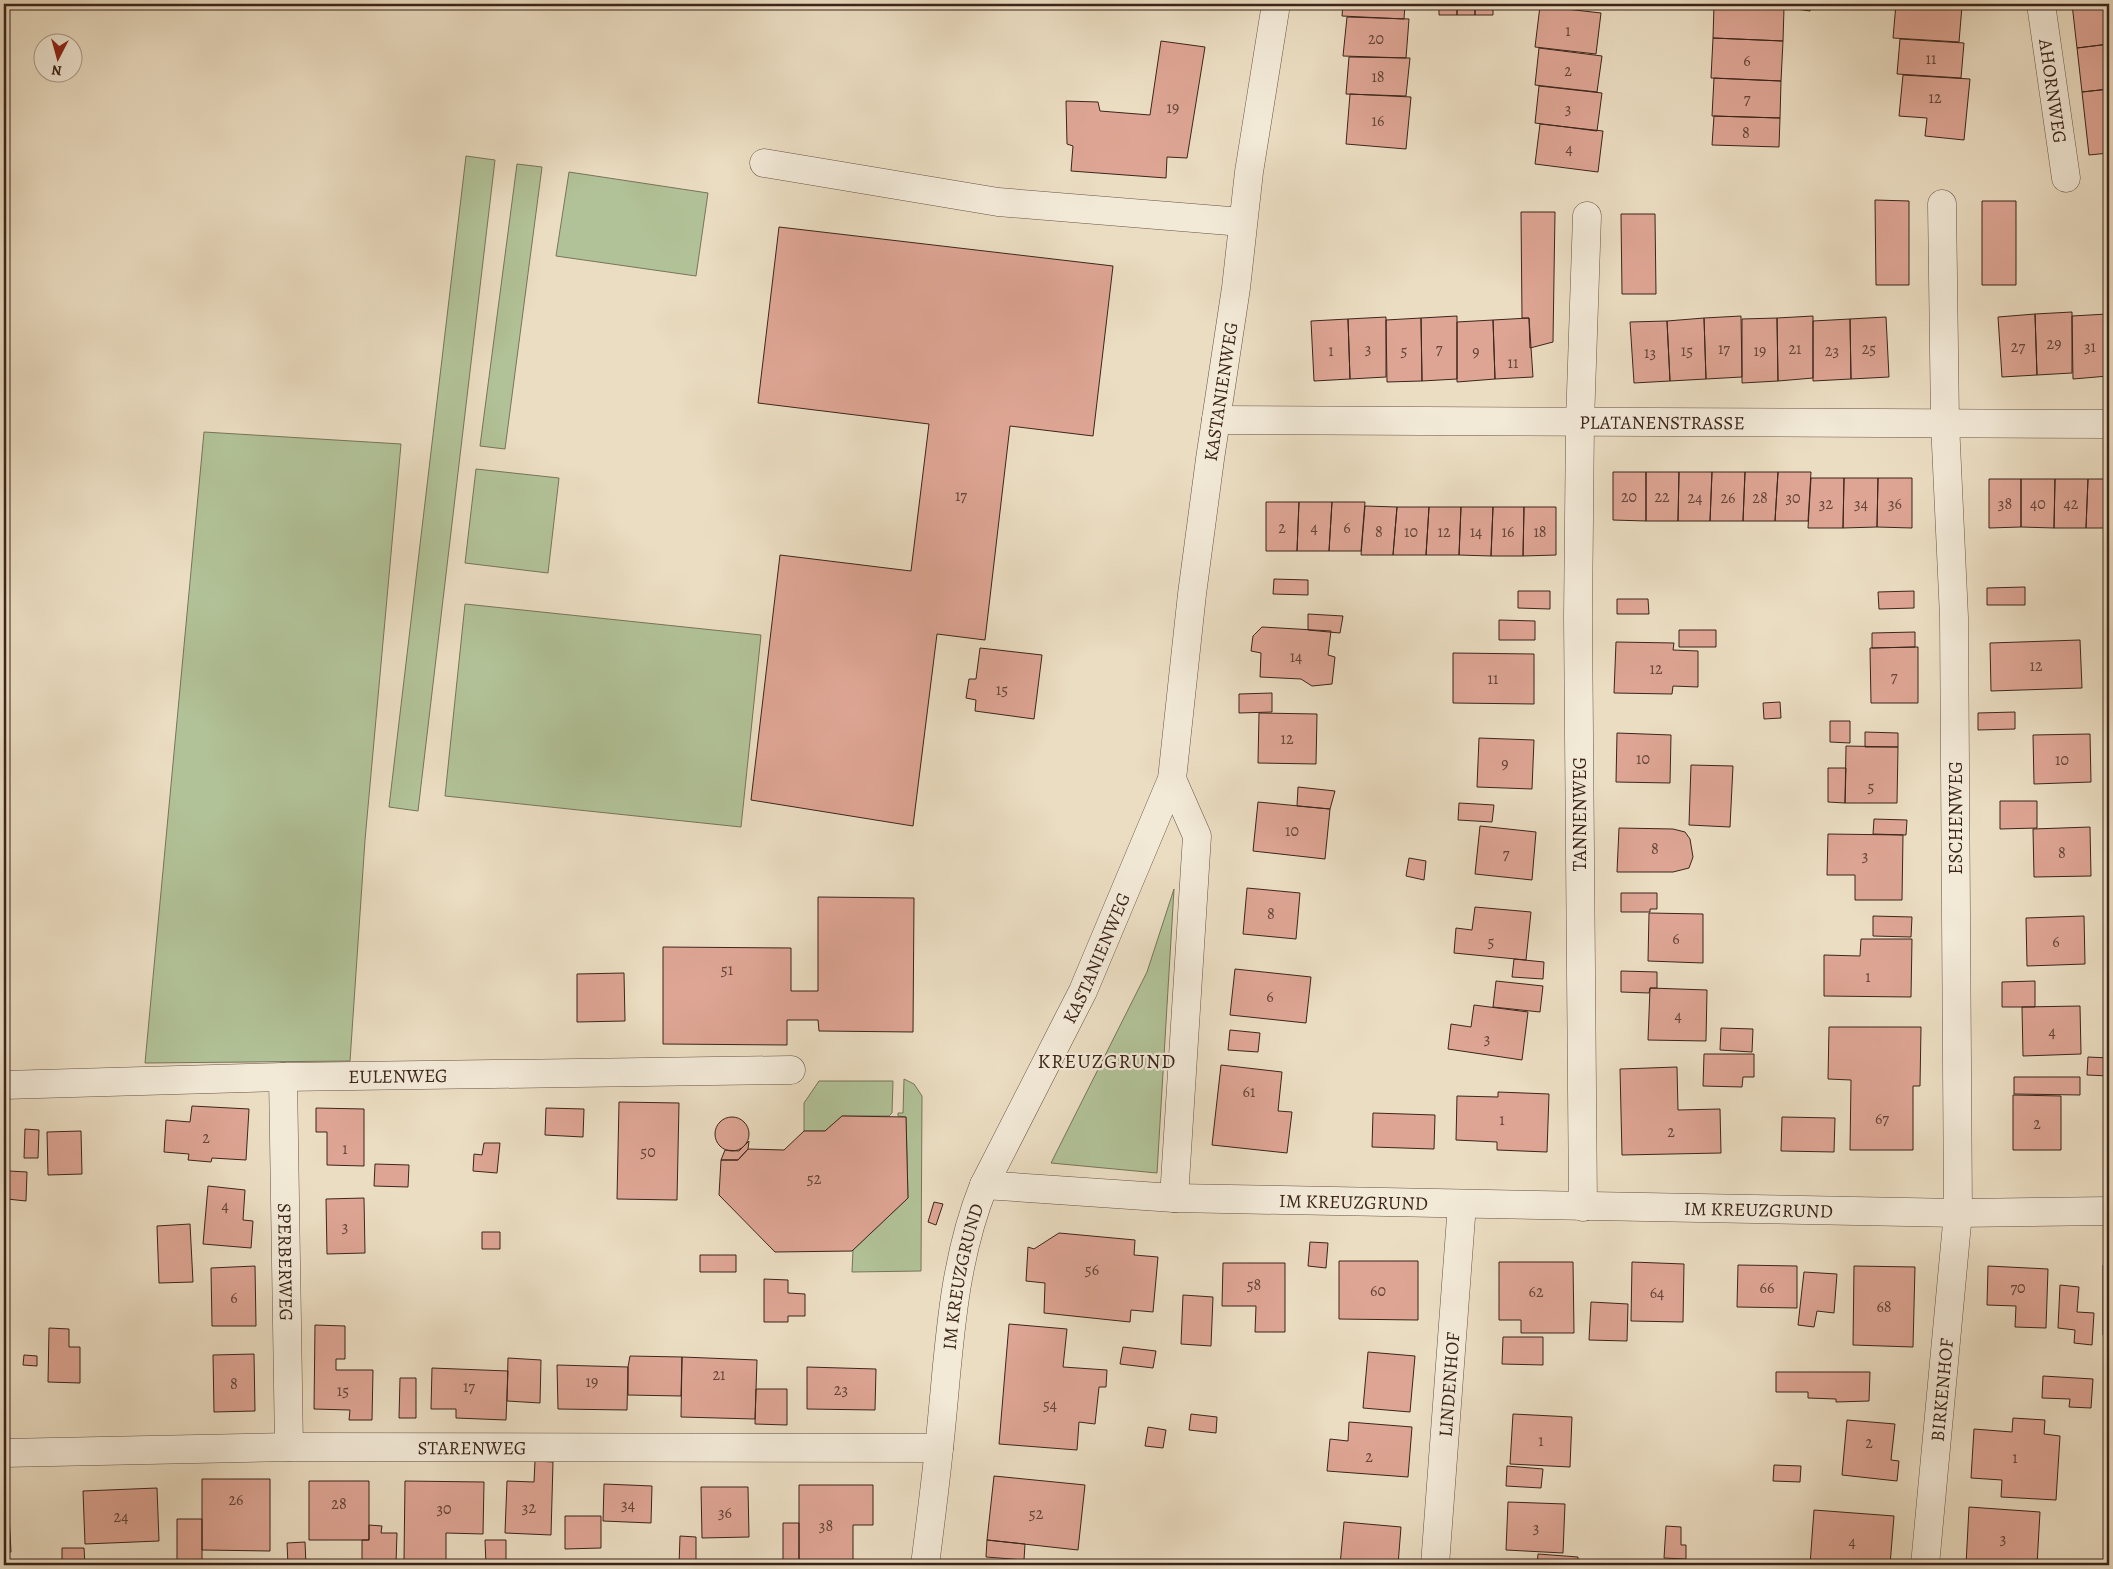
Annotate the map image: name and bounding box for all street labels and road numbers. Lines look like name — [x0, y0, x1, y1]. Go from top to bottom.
street label: AHORNWEG — [2032, 36, 2073, 145]
street label: KASTANIENWEG — [1198, 320, 1245, 463]
street label: PLATANENSTRASSE — [1579, 410, 1745, 436]
street label: TANNENWEG — [1567, 757, 1593, 871]
street label: ESCHENWEG — [1943, 761, 1969, 875]
street label: KASTANIENWEG — [1057, 889, 1137, 1028]
street label: EULENWEG — [348, 1063, 448, 1090]
street label: IM KREUZGRUND — [1279, 1188, 1428, 1217]
street label: IM KREUZGRUND — [1684, 1196, 1833, 1225]
street label: IM KREUZGRUND — [937, 1200, 990, 1351]
street label: SPERBERWEG — [271, 1203, 299, 1321]
street label: LINDENHOF — [1433, 1331, 1466, 1438]
street label: BIRKENHOF — [1925, 1337, 1960, 1443]
street label: STARENWEG — [417, 1435, 526, 1461]

